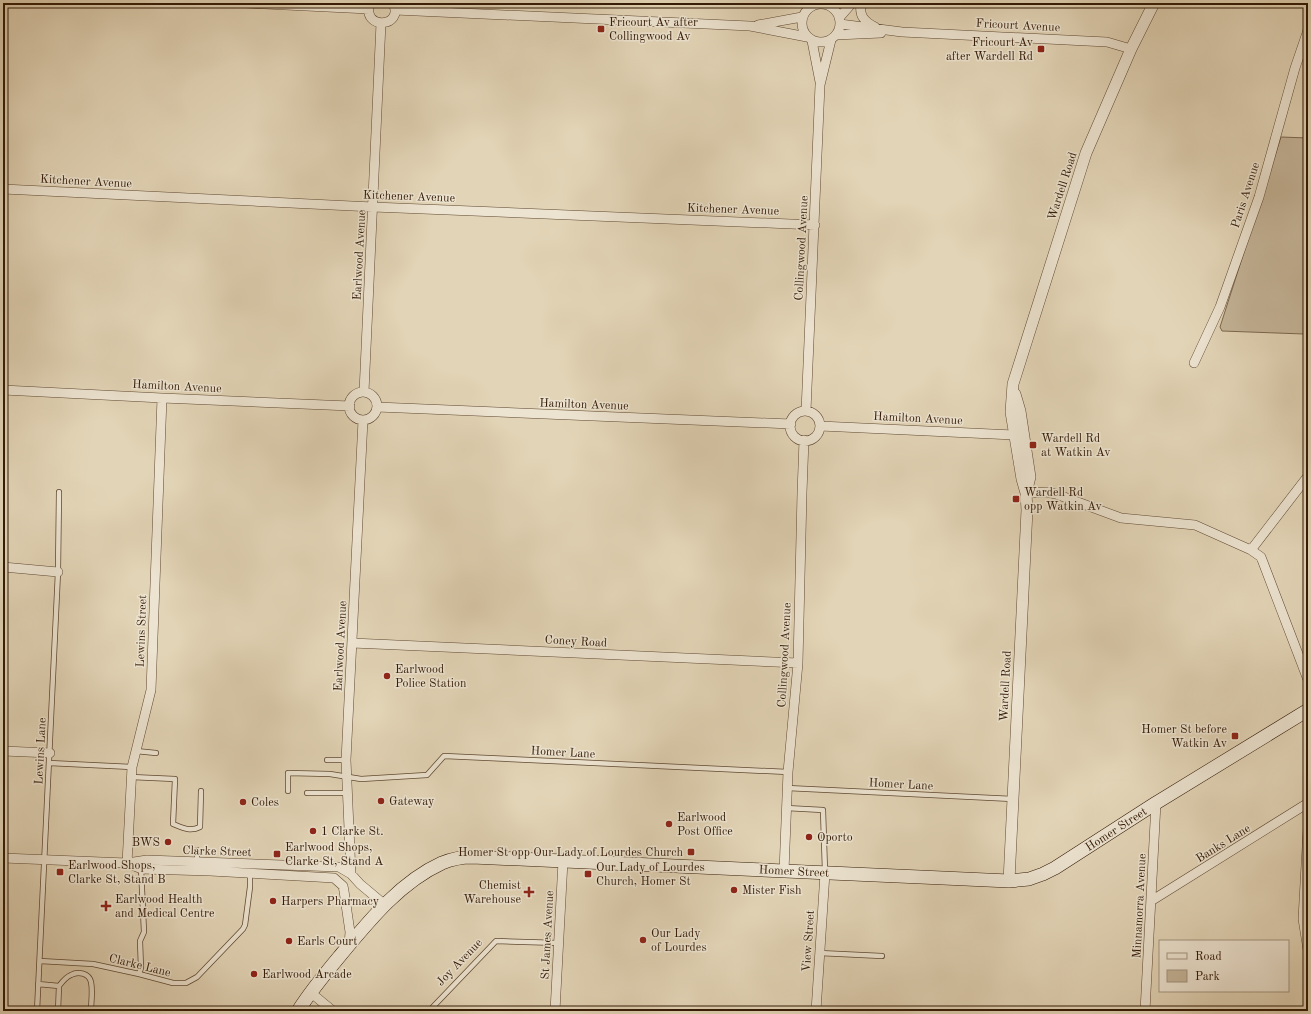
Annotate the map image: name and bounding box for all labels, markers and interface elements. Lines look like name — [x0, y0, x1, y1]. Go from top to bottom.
place label: Fricourt Av after Collingwood Av — [609, 17, 698, 43]
street label: Fricourt Avenue — [975, 18, 1061, 34]
marker: Fricourt Av after Collingwood Av — [596, 24, 606, 34]
place label: Fricourt Av after Wardell Rd — [946, 37, 1034, 63]
marker: Fricourt Av after Wardell Rd — [1036, 44, 1046, 54]
street label: Wardell Road — [1046, 151, 1080, 222]
street label: Paris Avenue — [1230, 160, 1262, 230]
street label: Kitchener Avenue — [40, 174, 133, 190]
street label: Kitchener Avenue — [363, 189, 456, 205]
street label: Collingwood Avenue — [793, 195, 811, 301]
street label: Kitchener Avenue — [687, 202, 780, 218]
street label: Earlwood Avenue — [352, 209, 368, 301]
street label: Hamilton Avenue — [132, 379, 222, 395]
street label: Hamilton Avenue — [539, 397, 629, 413]
street label: Hamilton Avenue — [873, 411, 963, 427]
place label: Wardell Rd at Watkin Av — [1041, 433, 1111, 459]
marker: Wardell Rd at Watkin Av — [1028, 440, 1038, 450]
place label: Wardell Rd opp Watkin Av — [1024, 487, 1102, 513]
marker: Wardell Rd opp Watkin Av — [1011, 494, 1021, 504]
street label: Lewins Street — [135, 594, 149, 668]
street label: Earlwood Avenue — [333, 600, 349, 692]
street label: Collingwood Avenue — [776, 602, 794, 708]
street label: Coney Road — [544, 634, 607, 650]
street label: Wardell Road — [998, 650, 1014, 722]
place label: Earlwood Police Station — [395, 664, 467, 690]
marker: Earlwood Police Station — [382, 671, 392, 681]
street label: Lewins Lane — [33, 717, 49, 785]
place label: Homer St before Watkin Av — [1141, 724, 1228, 750]
marker: Homer St before Watkin Av — [1230, 731, 1240, 741]
street label: Homer Lane — [530, 745, 596, 761]
street label: Homer Lane — [868, 777, 934, 793]
marker: Gateway — [376, 796, 386, 806]
place label: Gateway — [389, 796, 435, 808]
marker: Coles — [238, 797, 248, 807]
place label: Coles — [251, 797, 279, 809]
street label: Homer Street — [1084, 806, 1149, 854]
place label: Earlwood Post Office — [677, 812, 733, 838]
marker: Earlwood Post Office — [664, 819, 674, 829]
street label: Banks Lane — [1194, 822, 1253, 865]
marker: 1 Clarke St. — [308, 826, 318, 836]
place label: 1 Clarke St. — [321, 826, 384, 838]
marker: Oporto — [804, 832, 814, 842]
place label: Oporto — [817, 832, 853, 844]
place label: BWS — [132, 837, 160, 849]
marker: BWS — [163, 837, 173, 847]
place label: Earlwood Shops, Clarke St, Stand A — [285, 842, 383, 868]
street label: Clarke Street — [182, 845, 252, 859]
place label: Homer St opp Our Lady of Lourdes Church — [458, 847, 683, 859]
marker: Homer St opp Our Lady of Lourdes Church — [686, 847, 696, 857]
marker: Earlwood Shops, Clarke St, Stand A — [272, 849, 282, 859]
street label: Minnamorra Avenue — [1131, 853, 1149, 959]
place label: Earlwood Shops, Clarke St, Stand B — [68, 860, 166, 886]
place label: Our Lady of Lourdes Church, Homer St — [596, 862, 705, 888]
street label: Homer Street — [758, 864, 829, 880]
marker: Earlwood Shops, Clarke St, Stand B — [55, 867, 65, 877]
marker: Our Lady of Lourdes Church, Homer St — [583, 869, 593, 879]
place label: Chemist Warehouse — [463, 880, 521, 906]
marker: Mister Fish — [729, 885, 739, 895]
place label: Mister Fish — [742, 885, 802, 897]
marker: Chemist Warehouse — [524, 887, 534, 897]
street label: St James Avenue — [540, 890, 556, 980]
place label: Earlwood Health and Medical Centre — [115, 894, 215, 920]
marker: Harpers Pharmacy — [268, 896, 278, 906]
place label: Harpers Pharmacy — [281, 896, 380, 908]
marker: Earlwood Health and Medical Centre — [100, 900, 112, 912]
street label: View Street — [801, 910, 817, 972]
place label: Our Lady of Lourdes — [651, 928, 707, 954]
marker: Our Lady of Lourdes — [638, 935, 648, 945]
marker: Earls Court — [284, 936, 294, 946]
place label: Earls Court — [297, 936, 357, 948]
street label: Joy Avenue — [434, 937, 485, 989]
legend — [1159, 940, 1289, 992]
text: Road — [1195, 951, 1222, 963]
street label: Clarke Lane — [108, 953, 172, 980]
marker: Earlwood Arcade — [249, 969, 259, 979]
place label: Earlwood Arcade — [262, 969, 352, 981]
text: Park — [1195, 971, 1220, 983]

